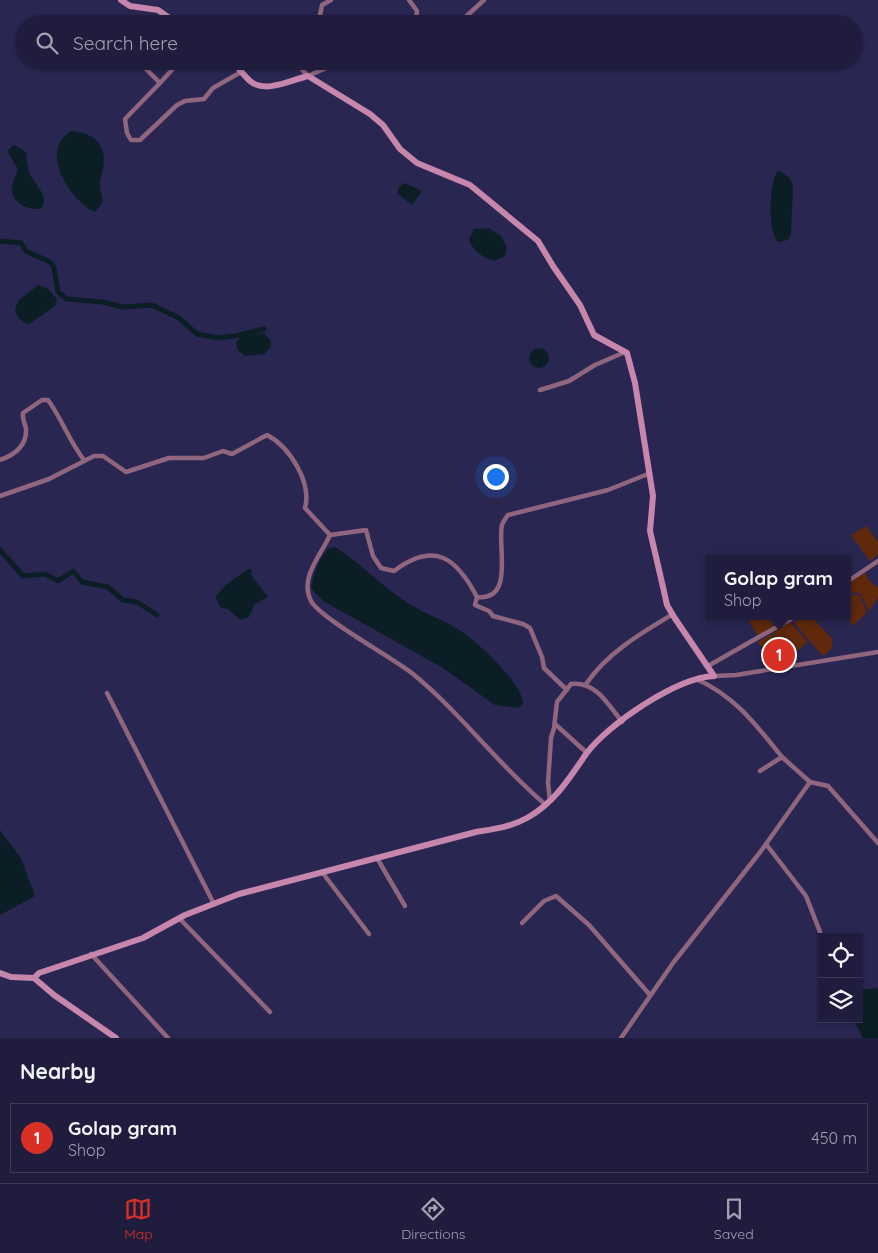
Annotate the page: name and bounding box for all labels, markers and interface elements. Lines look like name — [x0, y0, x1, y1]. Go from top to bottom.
search box — [15, 15, 863, 70]
icon: search — [33, 29, 61, 57]
text: Search here — [73, 31, 178, 55]
your location — [483, 464, 509, 490]
popup — [706, 555, 851, 620]
text: Golap gram — [724, 566, 833, 590]
text: Shop — [724, 590, 761, 610]
pin: 1 — [763, 636, 795, 674]
map controls — [818, 933, 863, 1023]
button: locate — [818, 933, 863, 978]
button: layers — [818, 978, 863, 1023]
text: Nearby — [20, 1058, 96, 1084]
text: Golap gram — [68, 1116, 177, 1140]
text: 1 — [34, 1128, 40, 1148]
text: 450 m — [811, 1128, 857, 1148]
text: Shop — [68, 1140, 105, 1160]
tab: Map — [124, 1195, 153, 1243]
tab: Directions — [401, 1195, 465, 1243]
tab: Saved — [714, 1195, 754, 1243]

